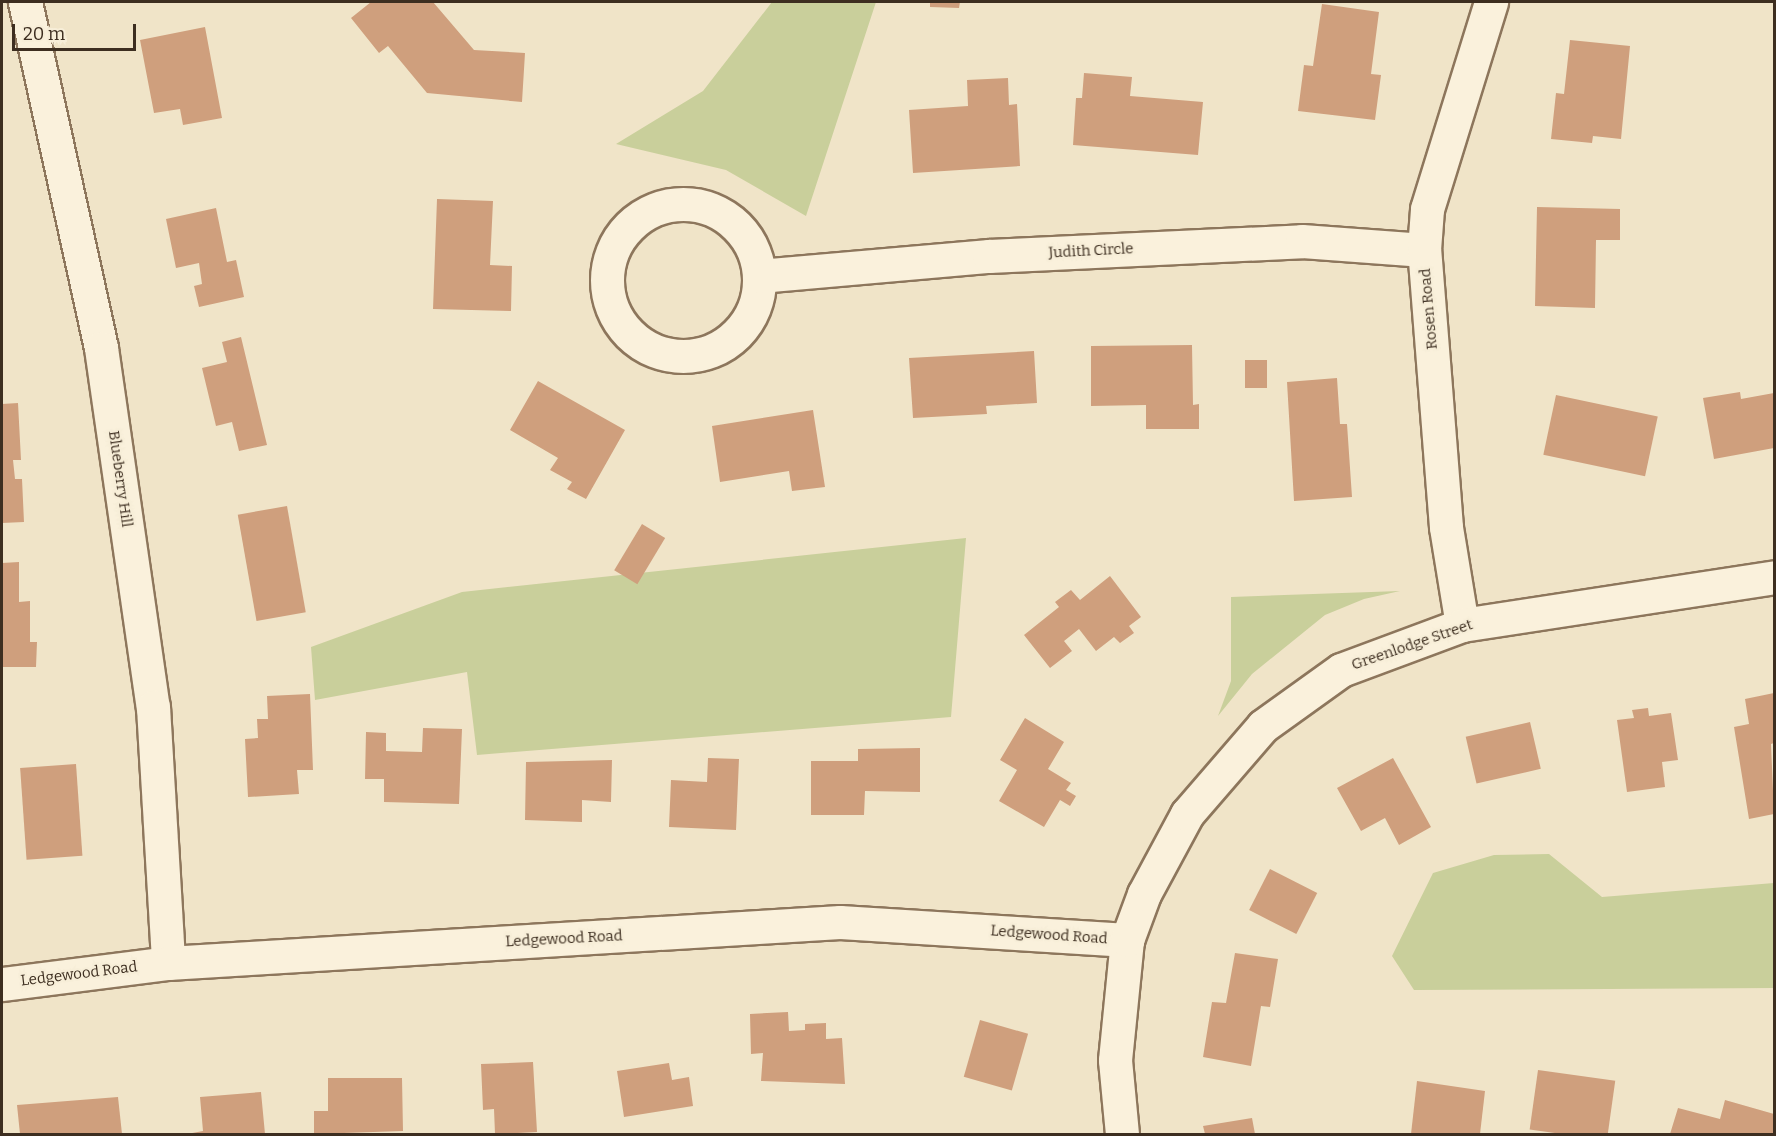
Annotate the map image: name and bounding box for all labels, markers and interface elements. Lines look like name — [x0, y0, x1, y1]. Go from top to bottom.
scale bar — [15, 12, 140, 50]
text: 20 m — [23, 23, 65, 45]
street label: Judith Circle — [1048, 240, 1134, 262]
street label: Rosen Road — [1416, 268, 1442, 350]
street label: Blueberry Hill — [104, 430, 136, 528]
street label: Greenlodge Street — [1349, 616, 1475, 674]
street label: Ledgewood Road — [990, 922, 1108, 948]
street label: Ledgewood Road — [505, 927, 623, 951]
street label: Ledgewood Road — [20, 958, 138, 990]

